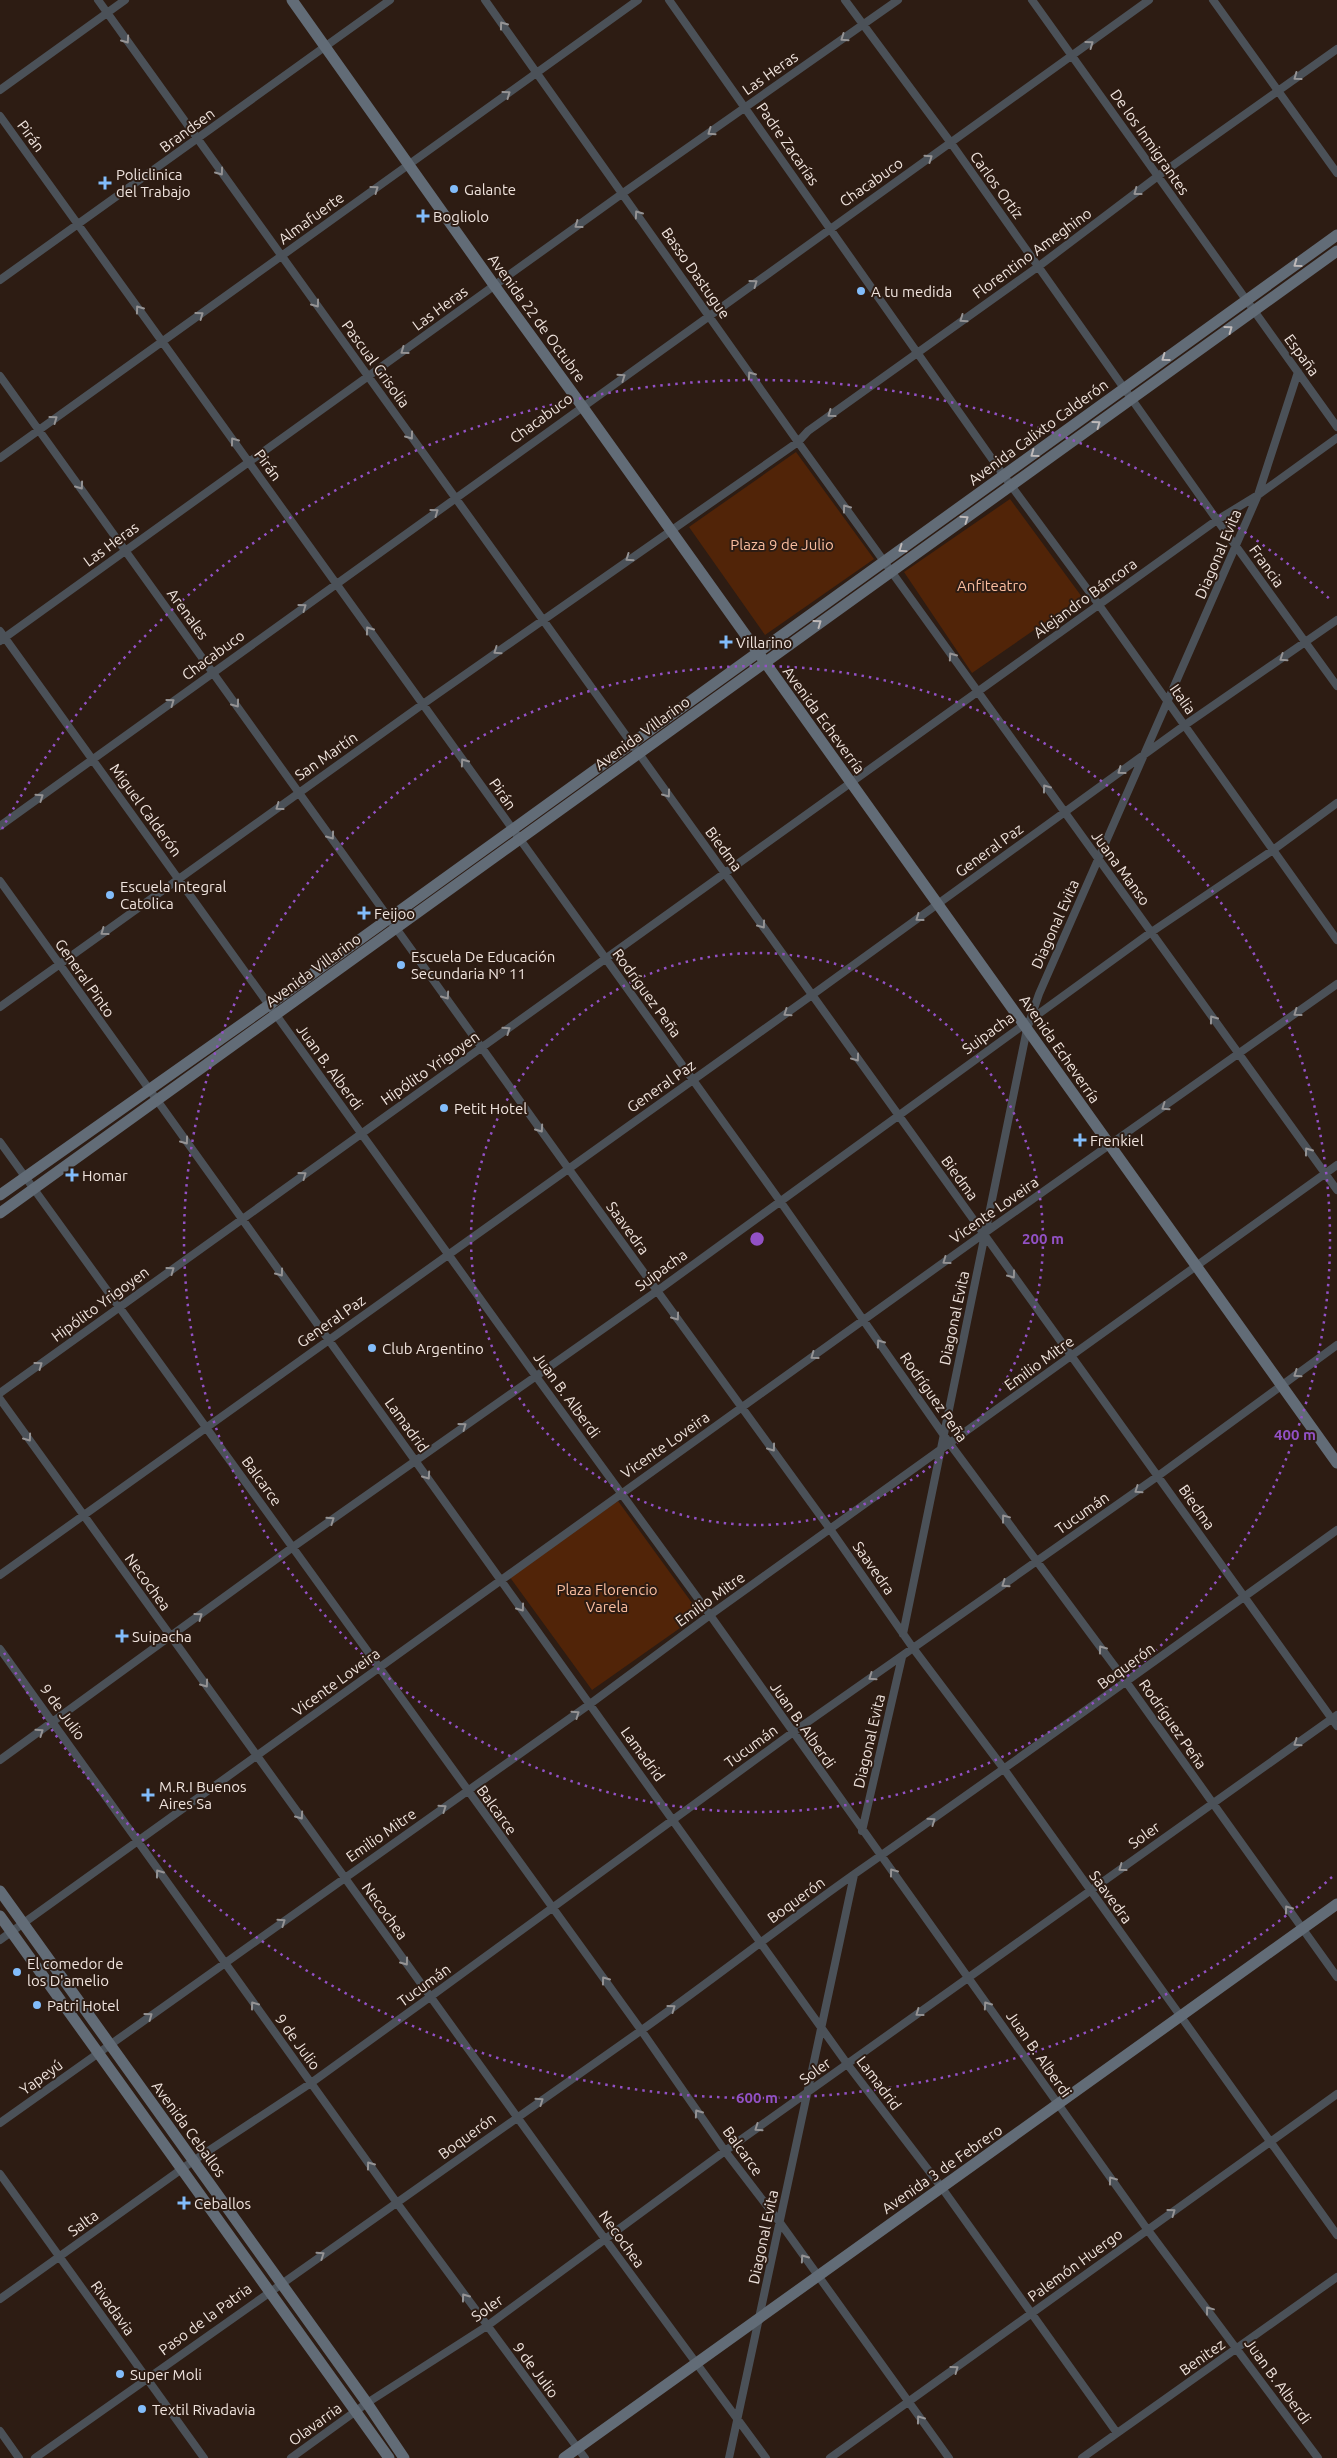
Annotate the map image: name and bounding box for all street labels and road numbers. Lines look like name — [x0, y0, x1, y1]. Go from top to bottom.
street label: Las Heras — [739, 48, 801, 98]
street label: De los Inmigrantes — [1107, 86, 1193, 198]
street label: Padre Zacarías — [753, 99, 823, 189]
street label: Brandsen — [156, 104, 218, 156]
street label: Pirán — [14, 117, 48, 155]
street label: Carlos Ortíz — [967, 148, 1027, 222]
street label: Chacabuco — [836, 154, 906, 210]
street label: Almafuerte — [275, 189, 347, 247]
street label: Florentino Ameghino — [969, 204, 1095, 302]
street label: Basso Dastugue — [658, 224, 734, 322]
street label: Avenida 22 de Octubre — [485, 251, 589, 385]
street label: Las Heras — [409, 282, 471, 334]
street label: Pascual Grisolia — [339, 317, 413, 411]
street label: España — [1281, 331, 1323, 379]
street label: Avenida Calixto Calderón — [965, 376, 1111, 488]
street label: Chacabuco — [506, 390, 576, 446]
street label: Pirán — [251, 446, 285, 484]
street label: Diagonal Evita — [1191, 507, 1245, 601]
street label: Las Heras — [80, 518, 142, 570]
street label: Francia — [1246, 542, 1288, 590]
street label: Alejandro Báncora — [1030, 555, 1140, 641]
street label: Arenales — [164, 585, 212, 643]
street label: Chacabuco — [178, 627, 248, 683]
street label: Avenida Echeverría — [780, 663, 868, 777]
street label: Italia — [1167, 681, 1199, 717]
street label: Avenida Villarino — [591, 693, 693, 773]
street label: San Martín — [292, 728, 360, 784]
street label: Miguel Calderón — [107, 760, 185, 860]
street label: Pirán — [486, 775, 520, 813]
street label: General Paz — [952, 820, 1026, 880]
street label: Biedma — [702, 823, 746, 875]
street label: Juana Manso — [1088, 827, 1154, 909]
street label: Diagonal Evita — [1028, 877, 1082, 971]
street label: Avenida Villarino — [262, 930, 364, 1010]
street label: General Pinto — [52, 936, 118, 1020]
street label: Rodríguez Peña — [609, 945, 685, 1041]
street label: Avenida Echeverría — [1016, 992, 1104, 1106]
street label: Suipacha — [959, 1009, 1017, 1057]
street label: Juan B. Alberdi — [293, 1021, 367, 1113]
street label: Hipólito Yrigoyen — [377, 1028, 483, 1108]
street label: General Paz — [624, 1056, 698, 1116]
street label: Biedma — [938, 1152, 982, 1204]
street label: Vicente Loveira — [947, 1173, 1041, 1247]
street label: Saavedra — [603, 1198, 653, 1258]
street label: Suipacha — [632, 1246, 690, 1294]
street label: Hipólito Yrigoyen — [48, 1263, 152, 1345]
street label: Diagonal Evita — [936, 1269, 972, 1367]
street label: General Paz — [294, 1291, 368, 1351]
street label: Emilio Mitre — [1001, 1332, 1077, 1394]
street label: Juan B. Alberdi — [530, 1349, 604, 1441]
street label: Rodríguez Peña — [897, 1349, 971, 1445]
street label: Lamadrid — [382, 1395, 432, 1455]
street label: Vicente Loveira — [618, 1408, 712, 1482]
street label: Balcarce — [238, 1453, 286, 1509]
street label: Biedma — [1175, 1481, 1219, 1533]
street label: Tucumán — [1052, 1488, 1112, 1538]
street label: Saavedra — [850, 1538, 898, 1598]
street label: Necochea — [122, 1550, 174, 1614]
street label: Emilio Mitre — [672, 1568, 748, 1630]
street label: Boquerón — [1094, 1639, 1158, 1693]
street label: Vicente Loveira — [289, 1645, 383, 1719]
street label: Rodríguez Peña — [1136, 1676, 1210, 1772]
street label: Juan B. Alberdi — [767, 1679, 839, 1771]
street label: 9 de Julio — [37, 1681, 89, 1743]
street label: Diagonal Evita — [850, 1692, 888, 1790]
street label: Tucumán — [721, 1721, 781, 1771]
street label: Lamadrid — [618, 1724, 668, 1784]
street label: Balcarce — [473, 1782, 521, 1838]
street label: Emilio Mitre — [343, 1805, 419, 1865]
street label: Soler — [1125, 1818, 1163, 1852]
street label: Saavedra — [1086, 1867, 1136, 1927]
street label: Boquerón — [764, 1873, 828, 1927]
street label: Necochea — [359, 1879, 411, 1943]
street label: Tucumán — [394, 1960, 454, 2010]
street label: Juan B. Alberdi — [1003, 2008, 1075, 2100]
street label: 9 de Julio — [272, 2011, 324, 2073]
street label: Lamadrid — [853, 2053, 905, 2113]
street label: Soler — [796, 2054, 834, 2088]
street label: Yapeyú — [16, 2056, 66, 2098]
street label: Avenida Ceballos — [149, 2078, 229, 2180]
street label: Boquerón — [435, 2109, 499, 2163]
street label: Avenida 3 de Febrero — [879, 2121, 1005, 2217]
street label: Balcarce — [719, 2123, 767, 2179]
street label: Diagonal Evita — [745, 2188, 781, 2286]
street label: Salta — [65, 2206, 101, 2240]
street label: Necochea — [596, 2207, 648, 2271]
street label: Palemón Huergo — [1024, 2225, 1126, 2305]
street label: Rivadavia — [88, 2277, 138, 2339]
street label: Paso de la Patria — [155, 2280, 255, 2358]
street label: Soler — [468, 2291, 506, 2325]
street label: Benitez — [1176, 2335, 1228, 2379]
street label: Juan B. Alberdi — [1241, 2335, 1315, 2427]
street label: 9 de Julio — [510, 2339, 562, 2401]
street label: Olavarria — [285, 2399, 345, 2449]

